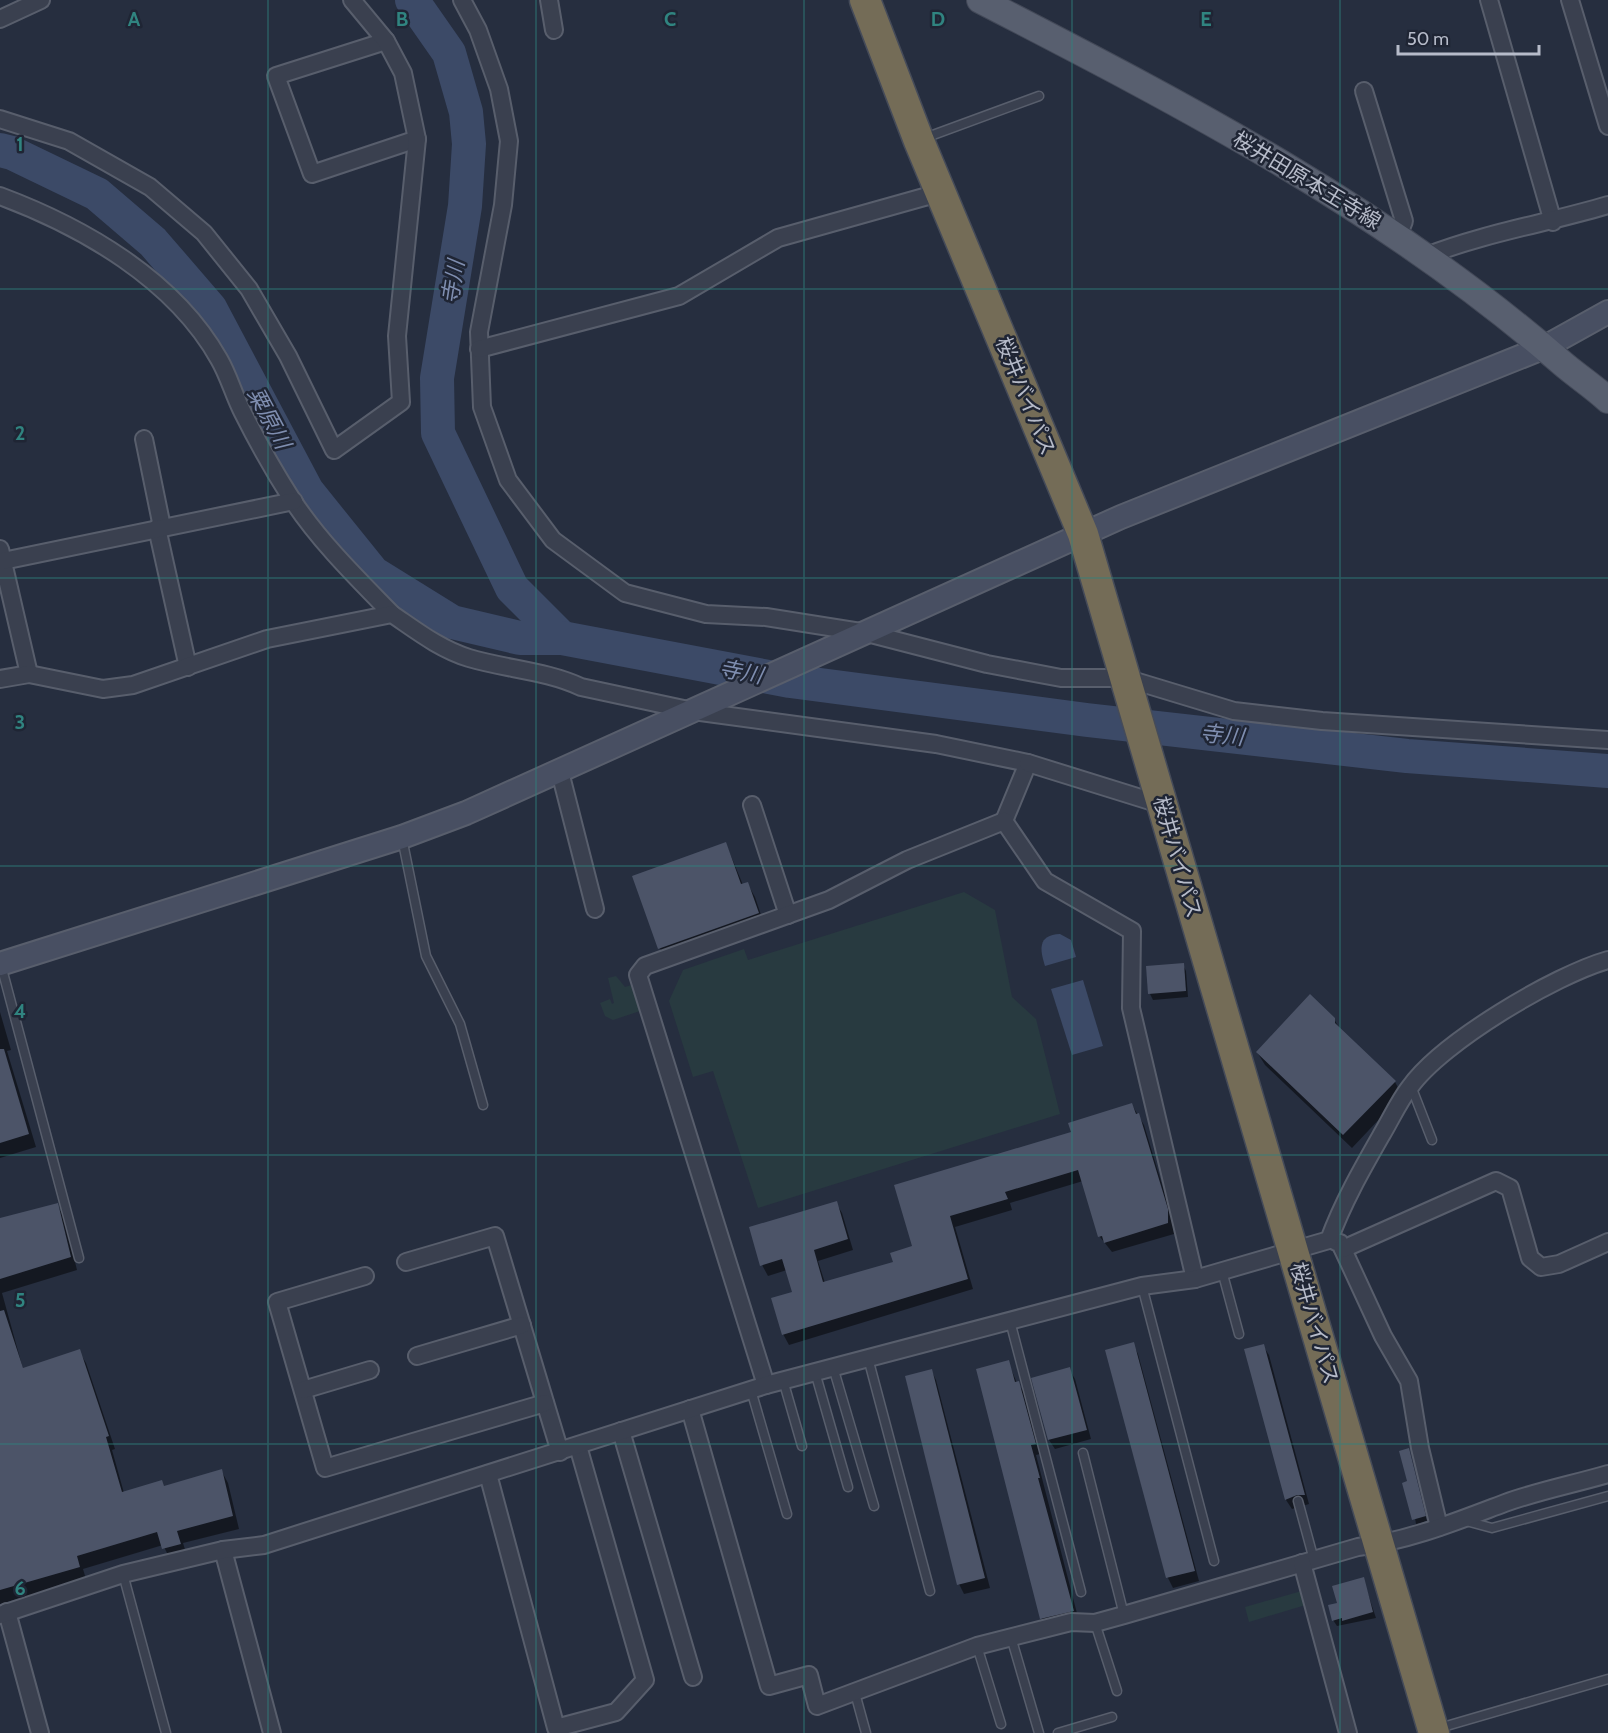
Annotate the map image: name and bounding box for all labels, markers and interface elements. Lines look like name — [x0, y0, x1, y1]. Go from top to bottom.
text: A — [128, 7, 141, 31]
text: B — [396, 7, 408, 31]
text: C — [664, 7, 676, 31]
text: D — [931, 7, 945, 31]
text: E — [1200, 7, 1212, 31]
scale bar — [1398, 18, 1539, 56]
text: 50 m — [1407, 28, 1449, 50]
street label: 桜井田原本王寺線 — [1229, 126, 1385, 234]
text: 1 — [16, 132, 24, 156]
water label: 寺川 — [436, 256, 470, 306]
street label: 桜井バイパス — [991, 333, 1061, 459]
water label: 粟原川 — [242, 383, 297, 455]
text: 2 — [15, 421, 25, 445]
water label: 寺川 — [717, 655, 767, 690]
text: 3 — [15, 710, 25, 734]
water label: 寺川 — [1199, 719, 1247, 751]
street label: 桜井バイパス — [1149, 793, 1207, 921]
text: 4 — [14, 999, 26, 1023]
street label: 桜井バイパス — [1286, 1259, 1344, 1387]
text: 5 — [15, 1288, 25, 1312]
text: 6 — [14, 1576, 26, 1600]

